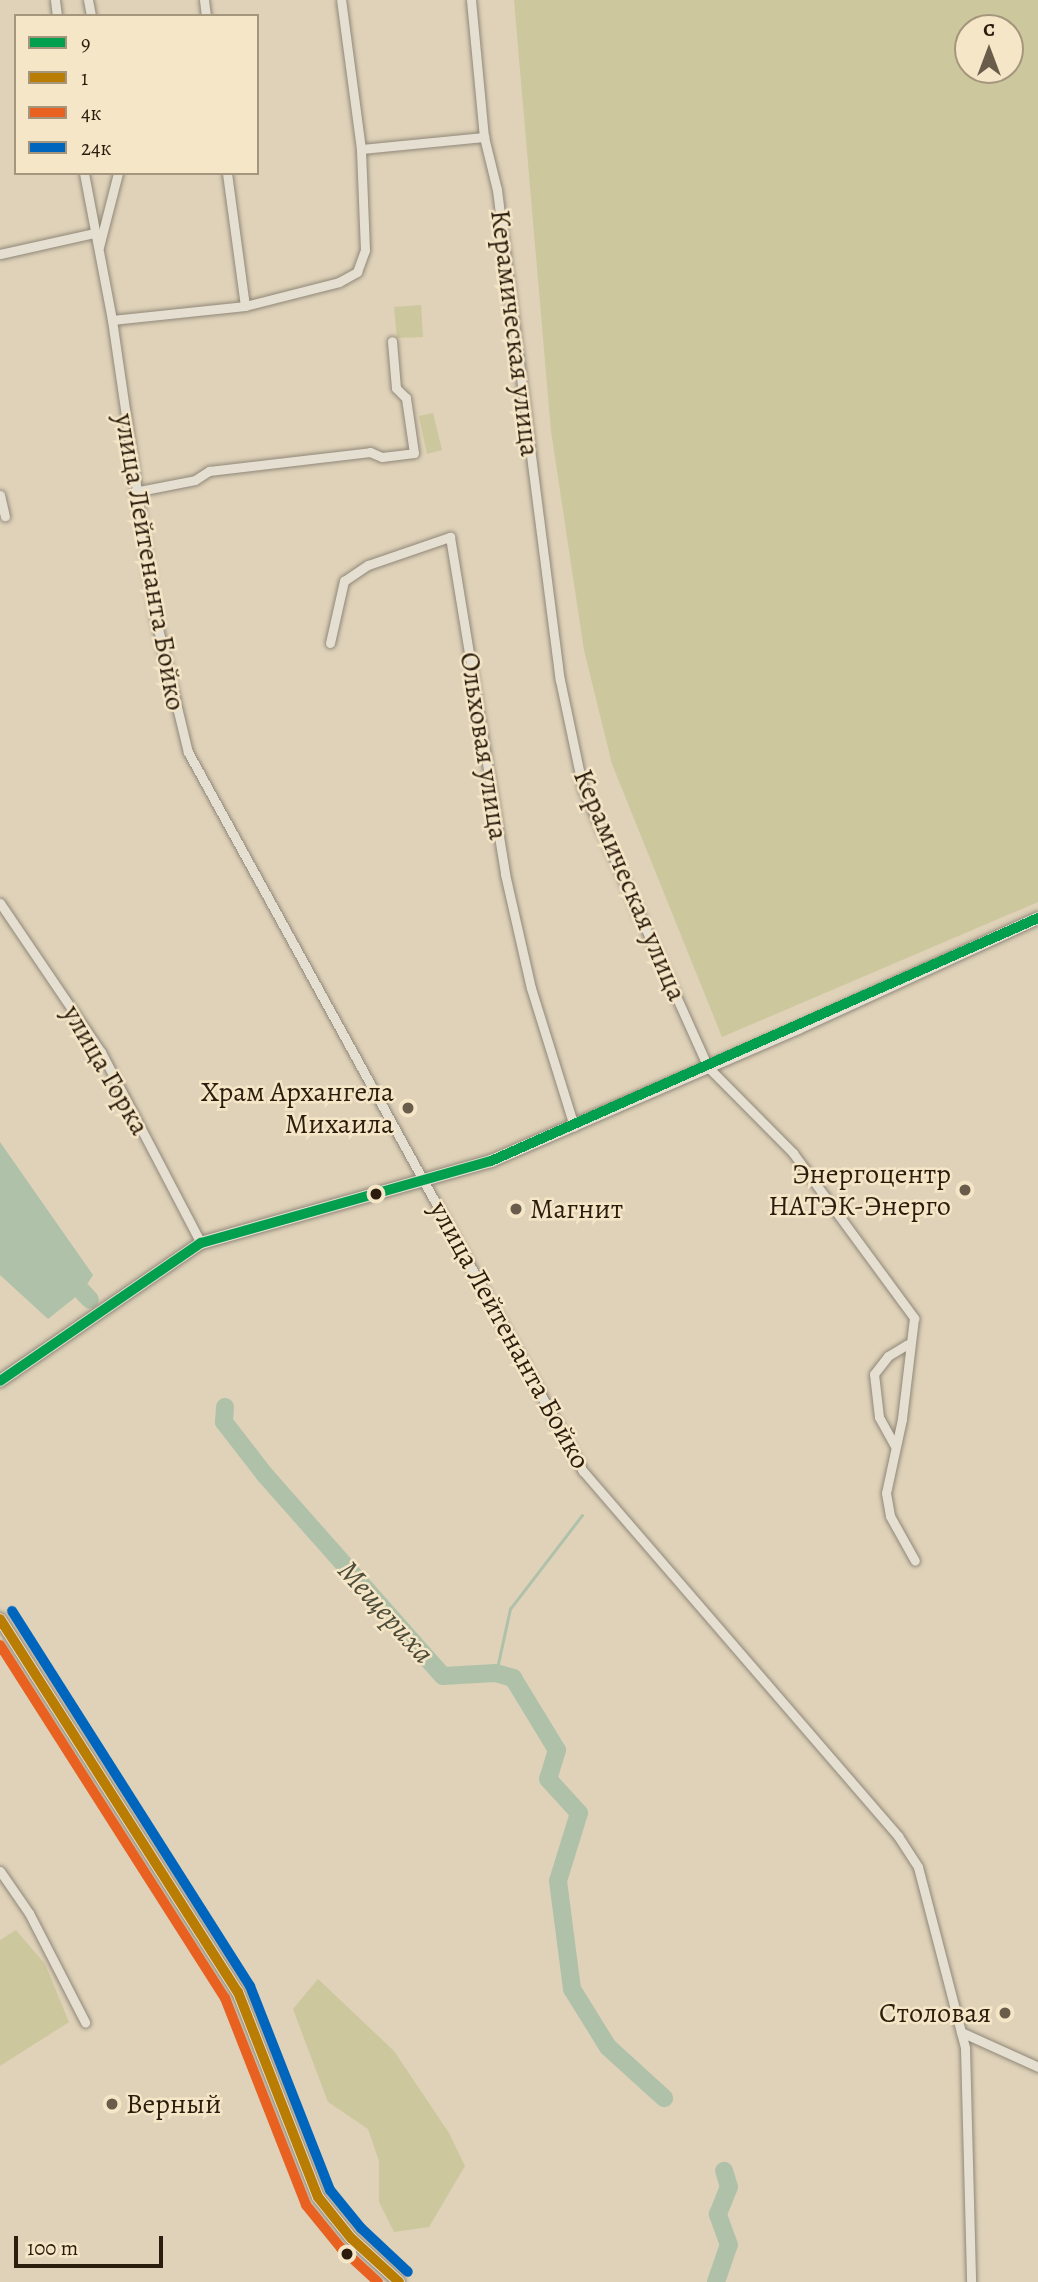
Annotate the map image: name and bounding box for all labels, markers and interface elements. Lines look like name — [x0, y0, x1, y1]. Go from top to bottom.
legend — [14, 14, 259, 175]
north arrow — [954, 14, 1024, 84]
text: С — [983, 17, 995, 43]
text: 9 — [81, 29, 91, 57]
text: 1 — [81, 64, 88, 92]
text: 4к — [81, 99, 101, 127]
text: 24к — [81, 134, 111, 162]
street label: Керамическая улица — [483, 208, 547, 458]
street label: улица Лейтенанта Бойко — [107, 411, 193, 713]
street label: Ольховая улица — [453, 650, 515, 842]
street label: Керамическая улица — [566, 764, 694, 1006]
street label: улица Горка — [55, 999, 157, 1141]
place label: Храм Архангела Михаила — [201, 1075, 394, 1141]
marker: Храм Архангела Михаила — [400, 1100, 416, 1116]
place label: Энергоцентр НАТЭК-Энерго — [768, 1157, 951, 1223]
marker: Энергоцентр НАТЭК-Энерго — [957, 1182, 973, 1198]
unlabelled marker — [369, 1187, 383, 1201]
place label: Магнит — [530, 1192, 623, 1226]
street label: улица Лейтенанта Бойко — [422, 1195, 598, 1475]
marker: Магнит — [508, 1201, 524, 1217]
water label: Мещериха — [330, 1553, 442, 1671]
place label: Столовая — [879, 1996, 991, 2030]
marker: Столовая — [997, 2005, 1013, 2021]
place label: Верный — [126, 2087, 221, 2121]
marker: Верный — [104, 2096, 120, 2112]
scale bar — [18, 2222, 166, 2266]
text: 100 m — [27, 2234, 78, 2262]
unlabelled marker — [340, 2247, 354, 2261]

